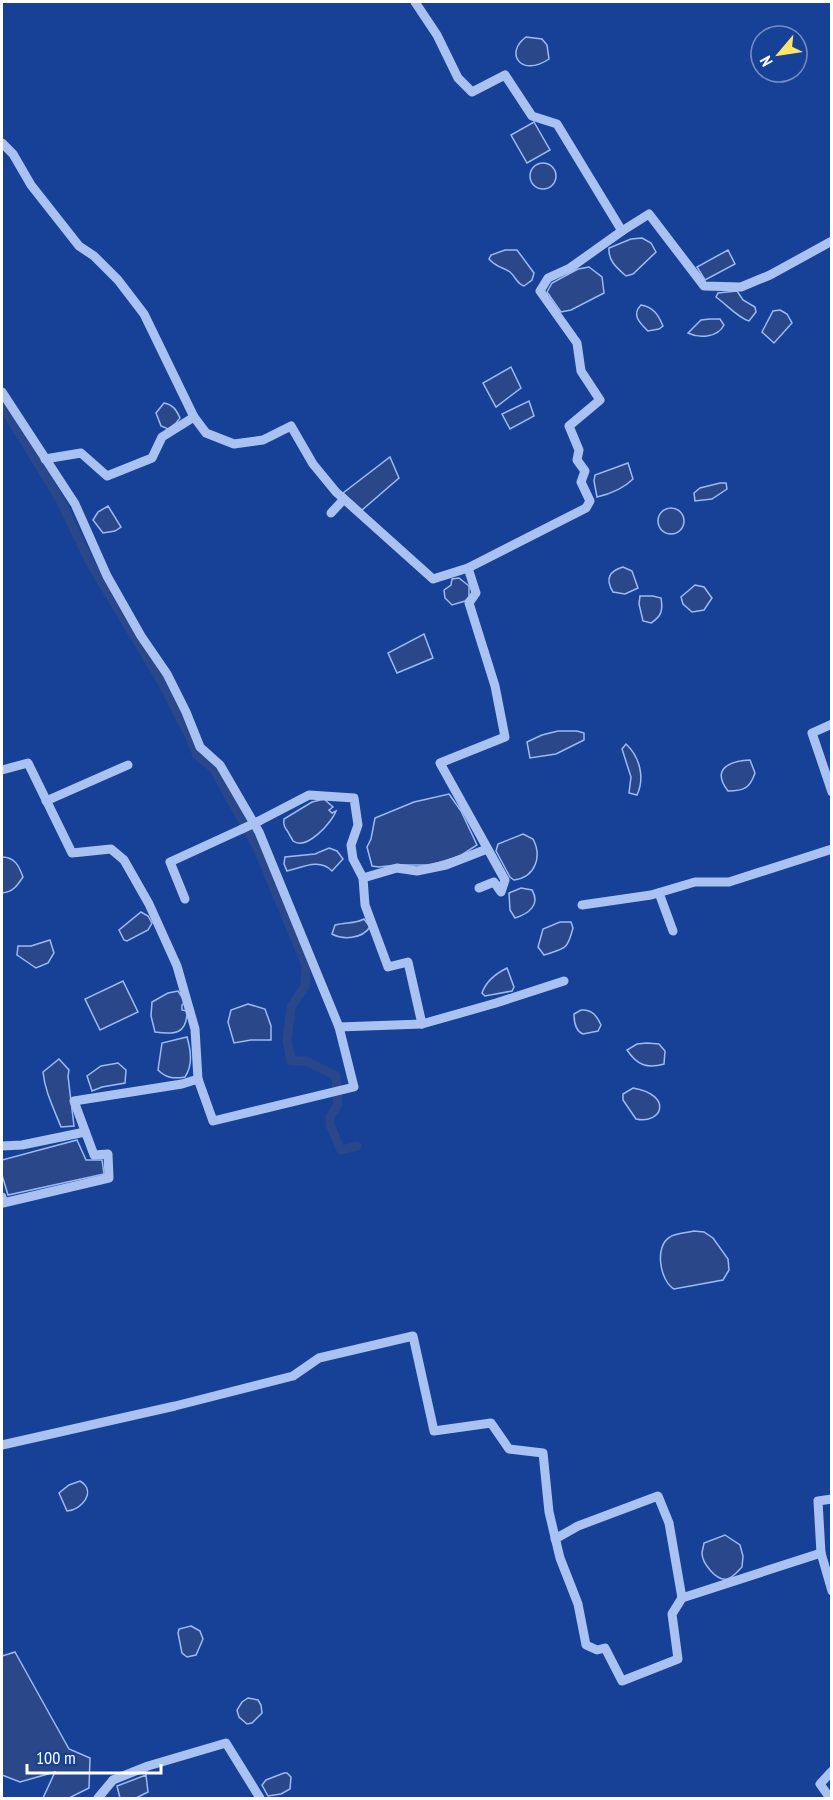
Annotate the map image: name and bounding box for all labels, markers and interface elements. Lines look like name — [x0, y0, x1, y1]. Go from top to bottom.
north arrow — [749, 24, 809, 84]
text: N — [755, 53, 777, 70]
scale bar — [27, 1737, 160, 1775]
text: 100 m — [36, 1746, 76, 1769]

